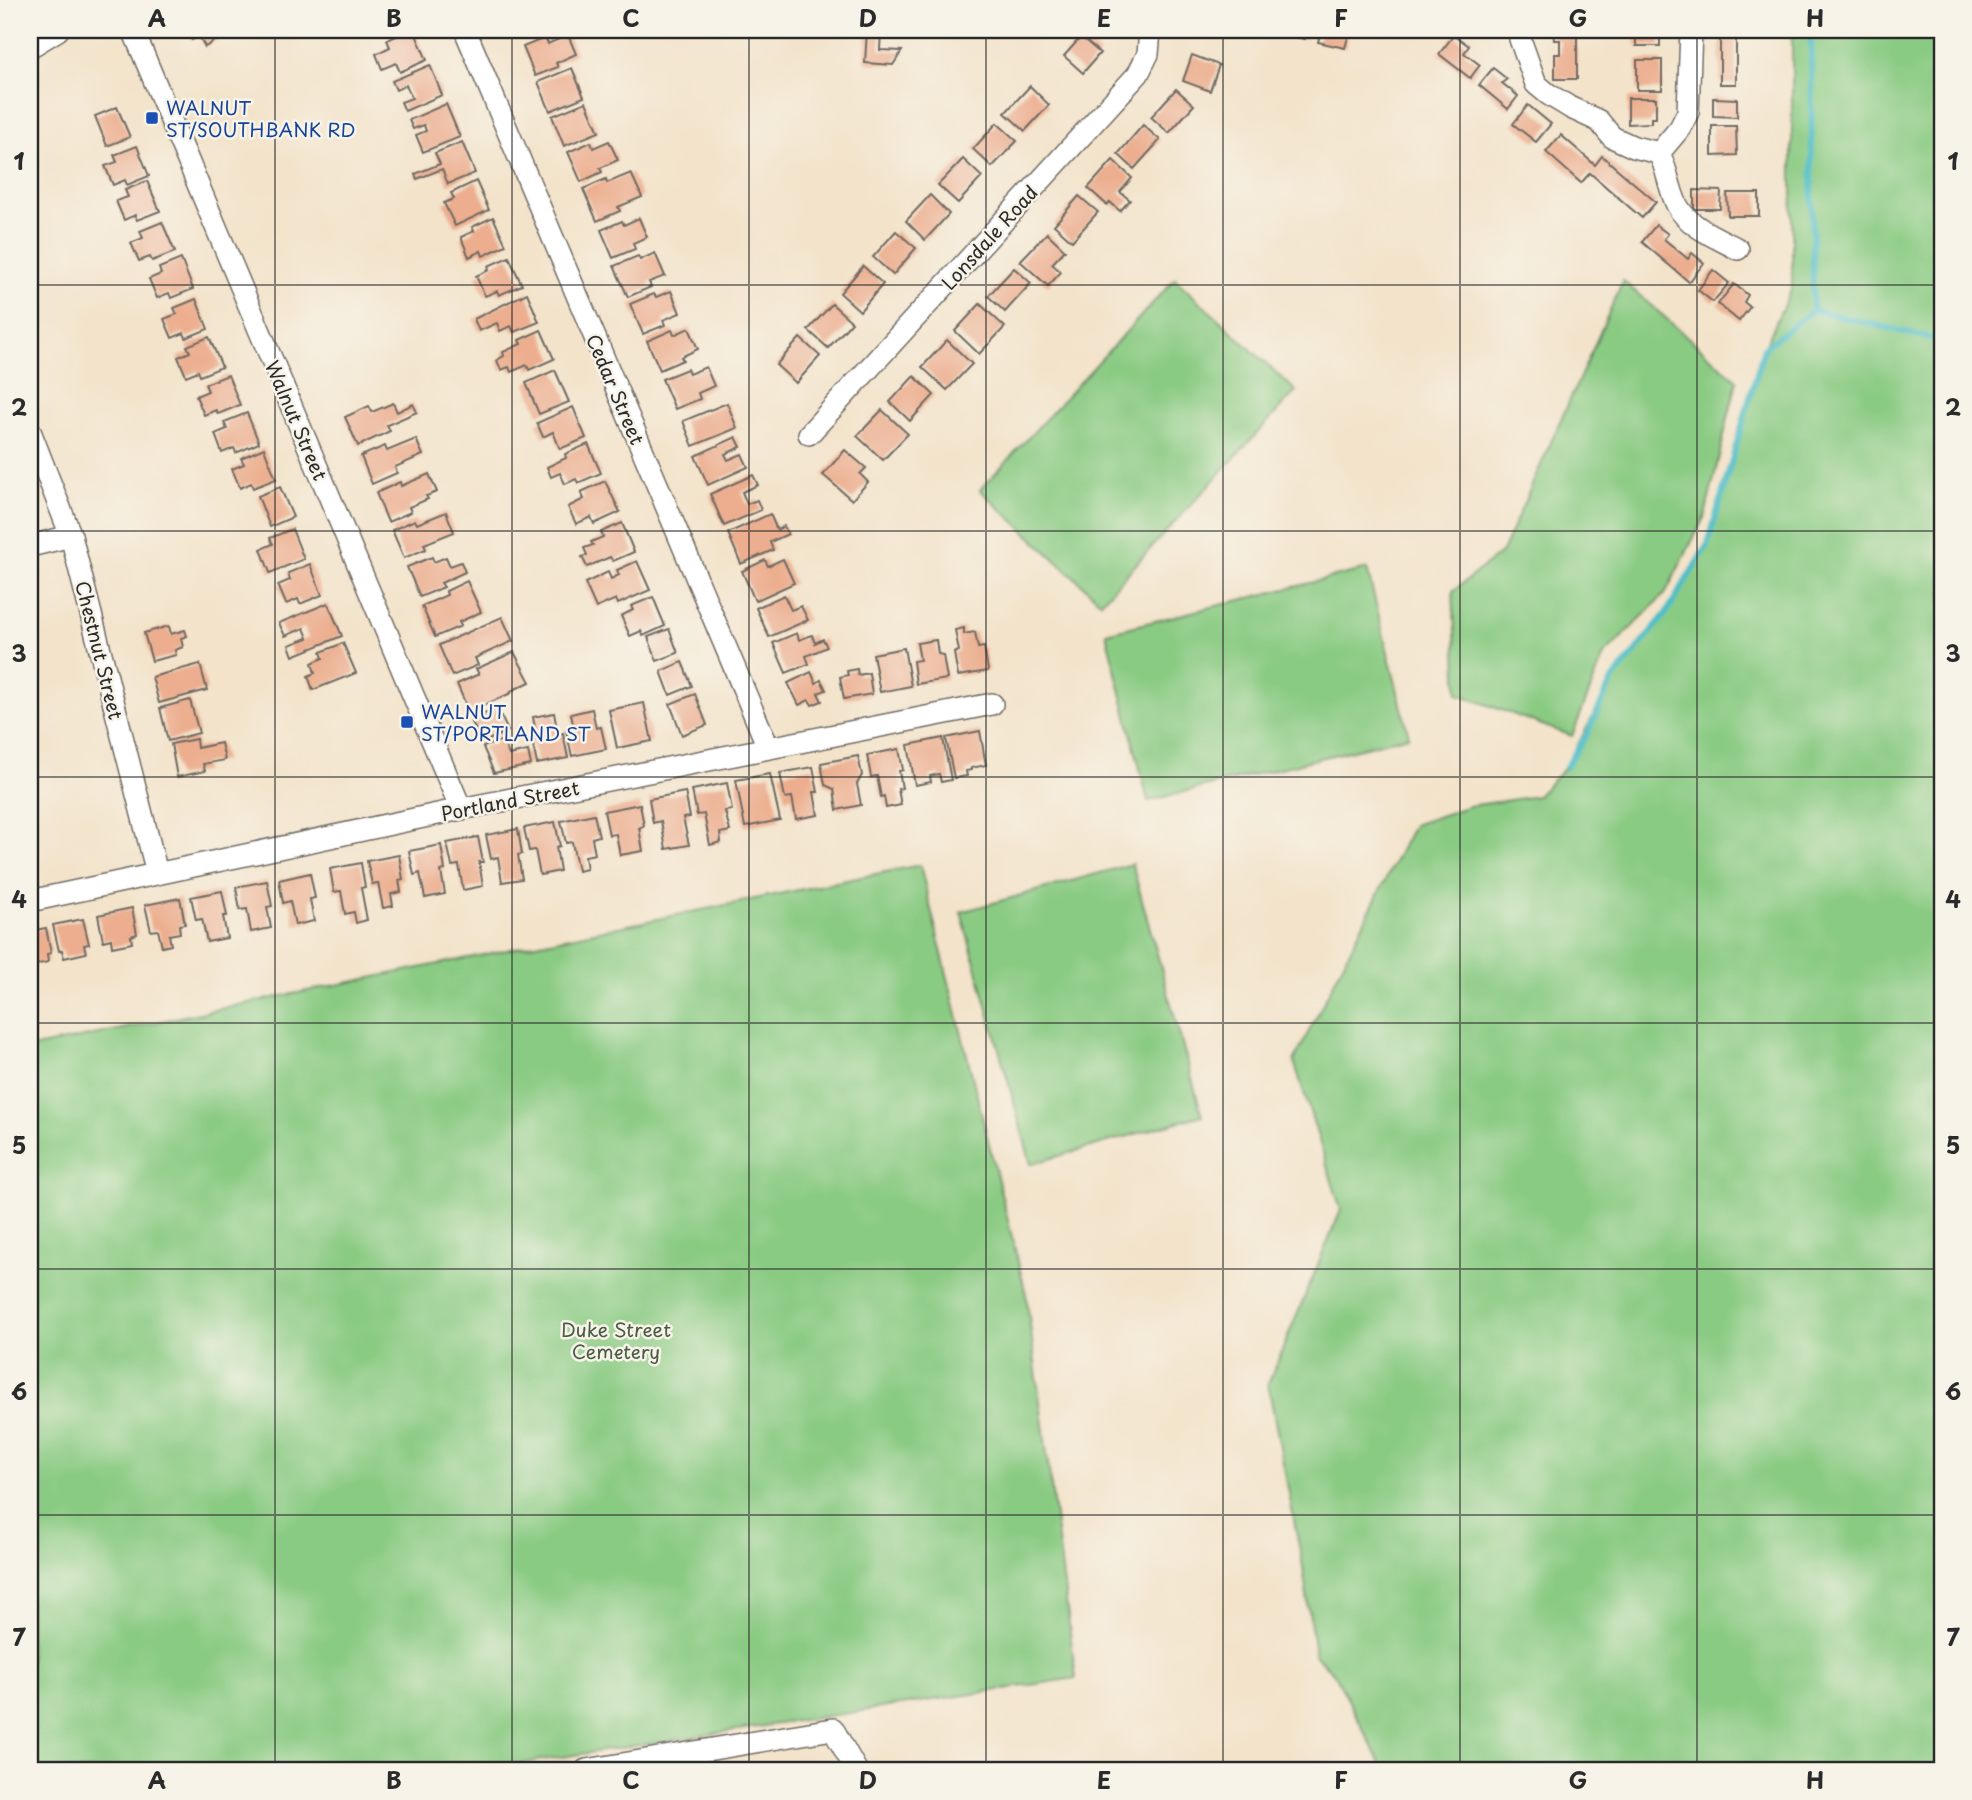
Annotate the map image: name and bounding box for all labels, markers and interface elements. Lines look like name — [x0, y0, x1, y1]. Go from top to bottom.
text: A — [148, 0, 166, 35]
text: B — [386, 0, 402, 35]
text: C — [622, 0, 640, 35]
text: D — [859, 0, 877, 35]
text: E — [1097, 0, 1111, 35]
text: F — [1334, 0, 1348, 35]
text: G — [1569, 0, 1587, 35]
text: H — [1806, 0, 1824, 35]
place label: WALNUT ST/SOUTHBANK RD — [166, 93, 356, 143]
marker: WALNUT ST/SOUTHBANK RD — [144, 110, 160, 126]
text: 1 — [14, 143, 25, 178]
text: 1 — [1948, 143, 1959, 178]
street label: Lonsdale Road — [934, 178, 1044, 296]
street label: Cedar Street — [580, 329, 652, 449]
street label: Walnut Street — [259, 356, 335, 485]
text: 2 — [11, 389, 27, 424]
text: 2 — [1945, 389, 1961, 424]
street label: Chestnut Street — [69, 578, 131, 723]
text: 3 — [11, 635, 27, 670]
text: 3 — [1945, 635, 1961, 670]
place label: WALNUT ST/PORTLAND ST — [421, 697, 591, 747]
marker: WALNUT ST/PORTLAND ST — [399, 714, 415, 730]
street label: Portland Street — [438, 773, 582, 827]
text: 4 — [11, 881, 27, 916]
text: 4 — [1945, 881, 1961, 916]
text: 5 — [12, 1127, 26, 1162]
text: 5 — [1946, 1127, 1960, 1162]
park label: Duke Street Cemetery — [561, 1315, 671, 1365]
text: 6 — [11, 1373, 27, 1408]
text: 6 — [1945, 1373, 1961, 1408]
text: 7 — [12, 1619, 26, 1654]
text: 7 — [1946, 1619, 1960, 1654]
text: A — [148, 1762, 166, 1797]
text: B — [386, 1762, 402, 1797]
text: C — [622, 1762, 640, 1797]
text: D — [859, 1762, 877, 1797]
text: E — [1097, 1762, 1111, 1797]
text: F — [1334, 1762, 1348, 1797]
text: G — [1569, 1762, 1587, 1797]
text: H — [1806, 1762, 1824, 1797]

